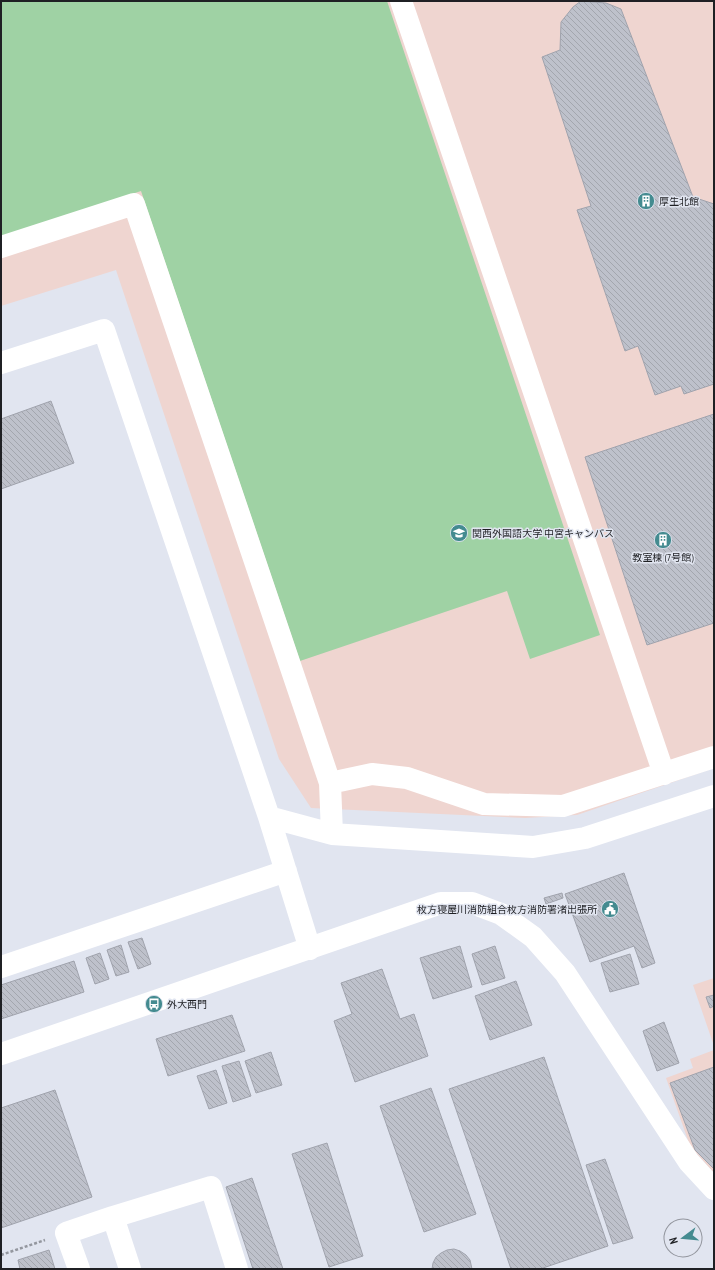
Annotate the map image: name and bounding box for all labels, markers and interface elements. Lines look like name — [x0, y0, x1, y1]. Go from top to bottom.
building icon: 厚生北館 — [636, 191, 656, 211]
place label: 厚生北館 — [659, 195, 699, 208]
school or university icon: 関西外国語大学 中宮キャンパス — [449, 523, 469, 543]
place label: 関西外国語大学 中宮キャンパス — [472, 527, 614, 540]
building icon: 教室棟 (7号館) — [653, 530, 673, 550]
place label: 教室棟 (7号館) — [632, 551, 694, 564]
public building icon: 枚方寝屋川消防組合枚方消防署渚出張所 — [600, 899, 620, 919]
place label: 枚方寝屋川消防組合枚方消防署渚出張所 — [417, 903, 597, 916]
bus stop icon: 外大西門 — [144, 994, 164, 1014]
place label: 外大西門 — [167, 998, 207, 1011]
north arrow — [663, 1218, 703, 1258]
text: N — [666, 1236, 681, 1246]

